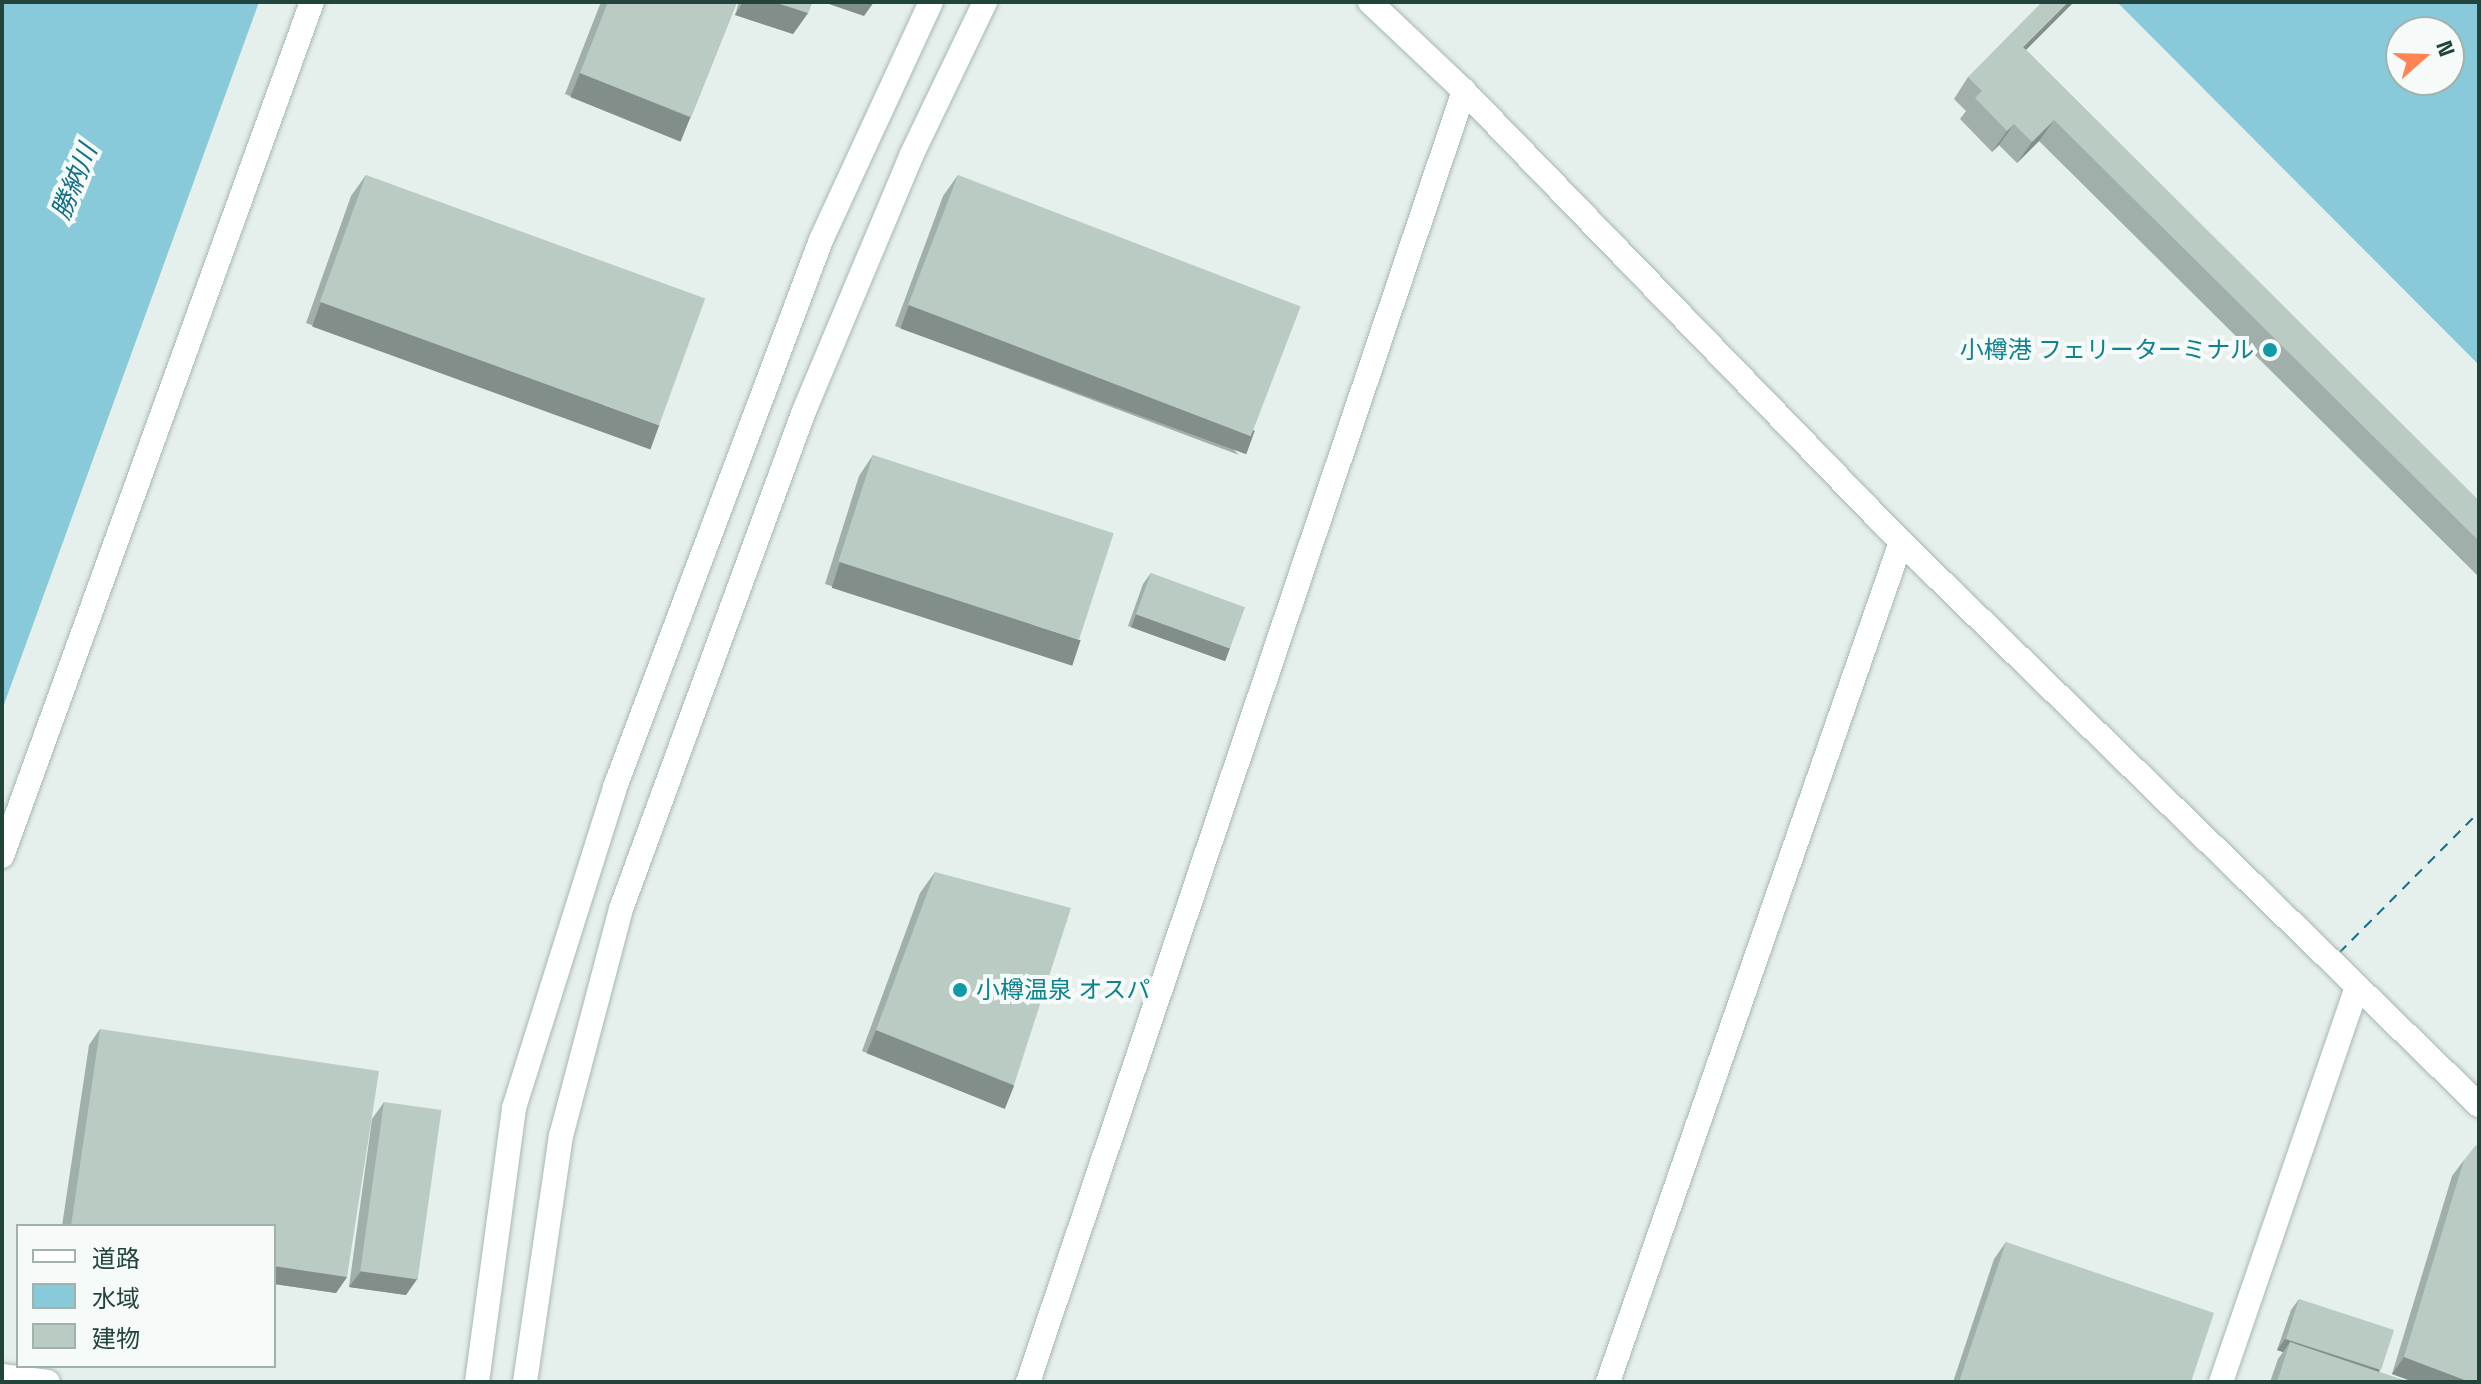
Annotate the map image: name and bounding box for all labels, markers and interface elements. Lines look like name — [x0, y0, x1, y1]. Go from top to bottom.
north arrow — [2385, 16, 2465, 96]
text: N — [2430, 37, 2461, 60]
water label: 勝納川 — [46, 140, 104, 224]
place label: 小樽港 フェリーターミナル — [1960, 336, 2254, 364]
marker: 小樽港 フェリーターミナル — [2261, 341, 2279, 359]
place label: 小樽温泉 オスパ — [976, 976, 1150, 1004]
marker: 小樽温泉 オスパ — [951, 981, 969, 999]
legend — [16, 1224, 276, 1368]
text: 道路 — [92, 1243, 140, 1274]
text: 水域 — [92, 1283, 140, 1314]
text: 建物 — [92, 1323, 140, 1354]

